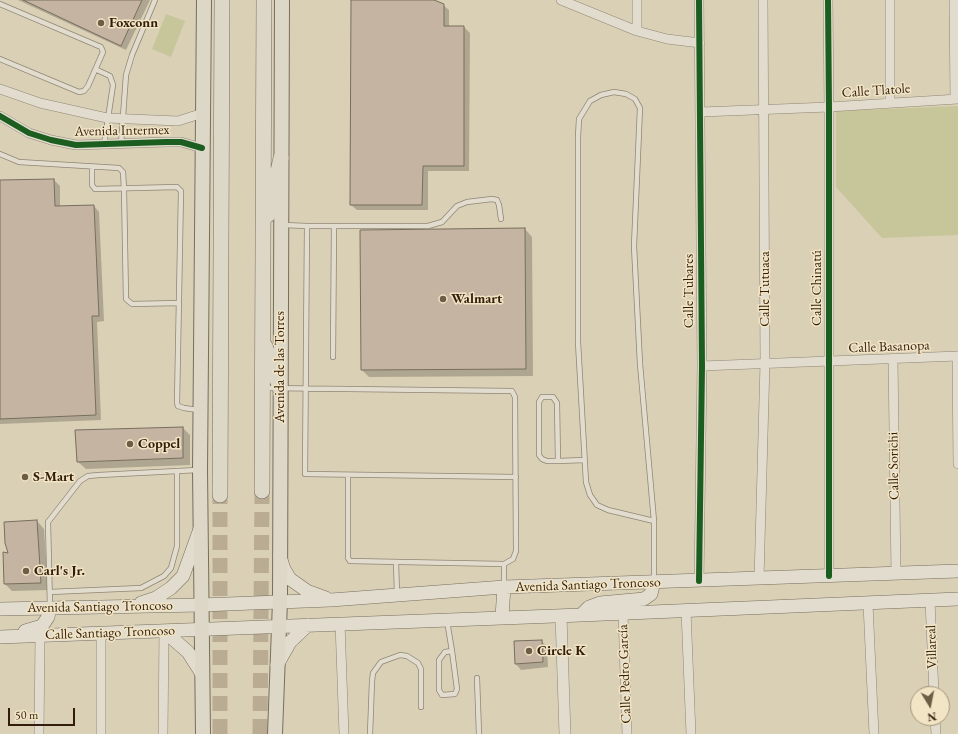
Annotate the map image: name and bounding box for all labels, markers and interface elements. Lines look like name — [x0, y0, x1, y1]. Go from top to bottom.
place label: Foxconn — [109, 15, 158, 31]
marker: Foxconn — [96, 18, 106, 28]
street label: Calle Tlatole — [841, 80, 911, 102]
street label: Avenida Intermex — [74, 122, 170, 140]
street label: Calle Chinatú — [809, 250, 825, 326]
street label: Calle Tutuaca — [757, 251, 773, 327]
street label: Calle Tubares — [681, 254, 697, 328]
place label: Walmart — [451, 291, 502, 307]
marker: Walmart — [438, 294, 448, 304]
street label: Avenida de las Torres — [272, 311, 288, 423]
street label: Calle Basanopa — [848, 337, 930, 357]
street label: Calle Sorichi — [885, 432, 903, 500]
place label: Coppel — [138, 436, 180, 452]
marker: Coppel — [125, 439, 135, 449]
place label: S-Mart — [33, 469, 74, 485]
marker: S-Mart — [20, 472, 30, 482]
place label: Carl's Jr. — [34, 563, 85, 579]
marker: Carl's Jr. — [21, 566, 31, 576]
street label: Avenida Santiago Troncoso — [515, 574, 661, 596]
street label: Avenida Santiago Troncoso — [27, 597, 173, 617]
street label: Calle Santiago Troncoso — [45, 622, 175, 644]
street label: Calle Pedro García — [615, 624, 635, 724]
street label: Villareal — [923, 625, 941, 669]
place label: Circle K — [537, 643, 586, 659]
marker: Circle K — [524, 646, 534, 656]
north arrow — [910, 686, 950, 726]
scale bar — [10, 700, 77, 726]
text: 50 m — [15, 707, 38, 723]
text: N — [926, 709, 938, 724]

